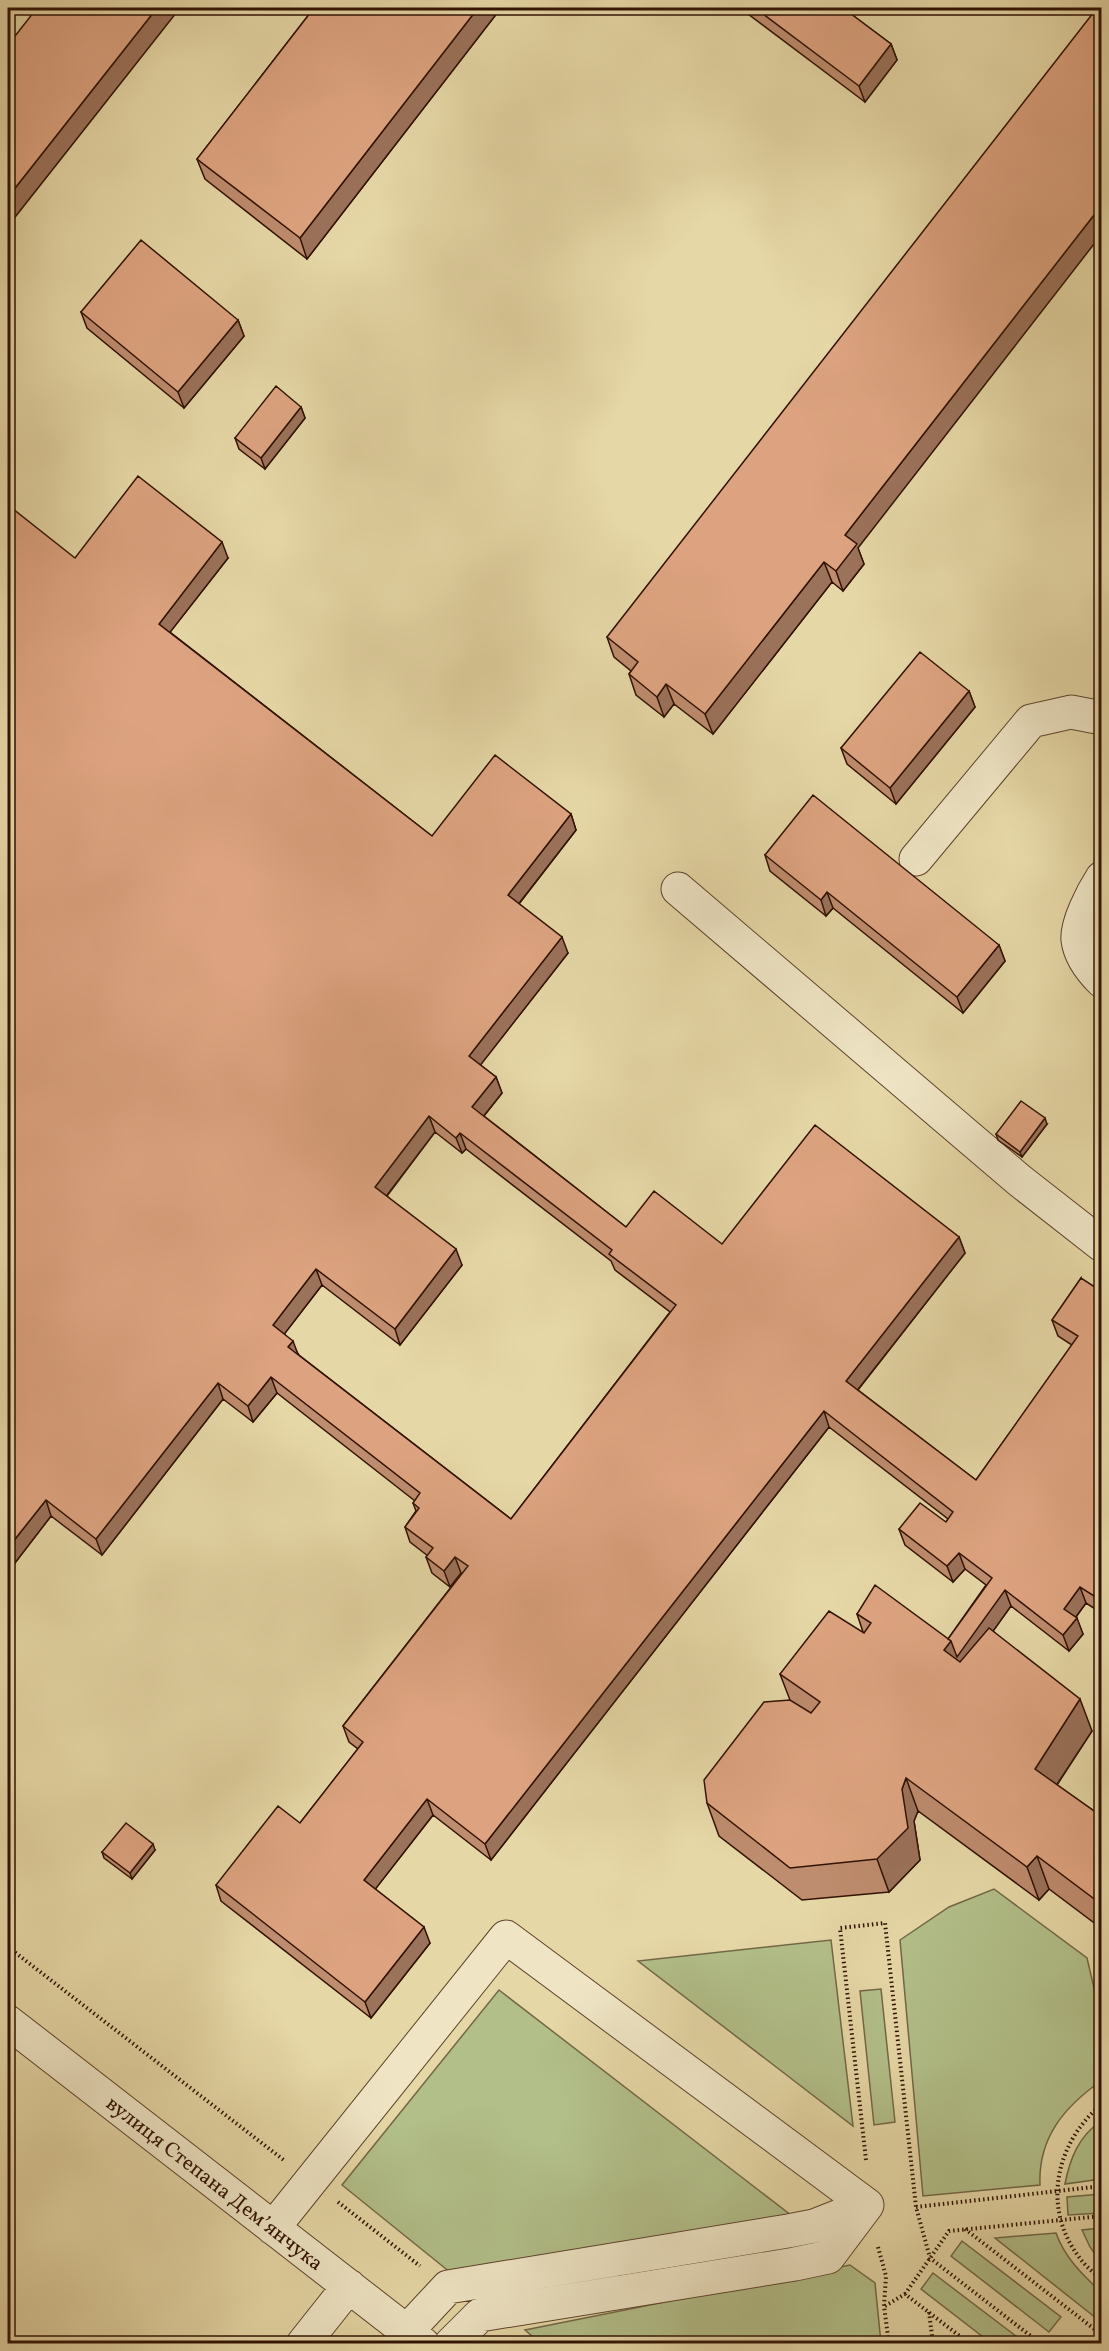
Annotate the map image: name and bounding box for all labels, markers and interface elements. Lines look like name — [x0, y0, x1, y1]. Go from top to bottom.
street label: вулиця Степана Демʼянчука — [99, 2090, 329, 2278]

